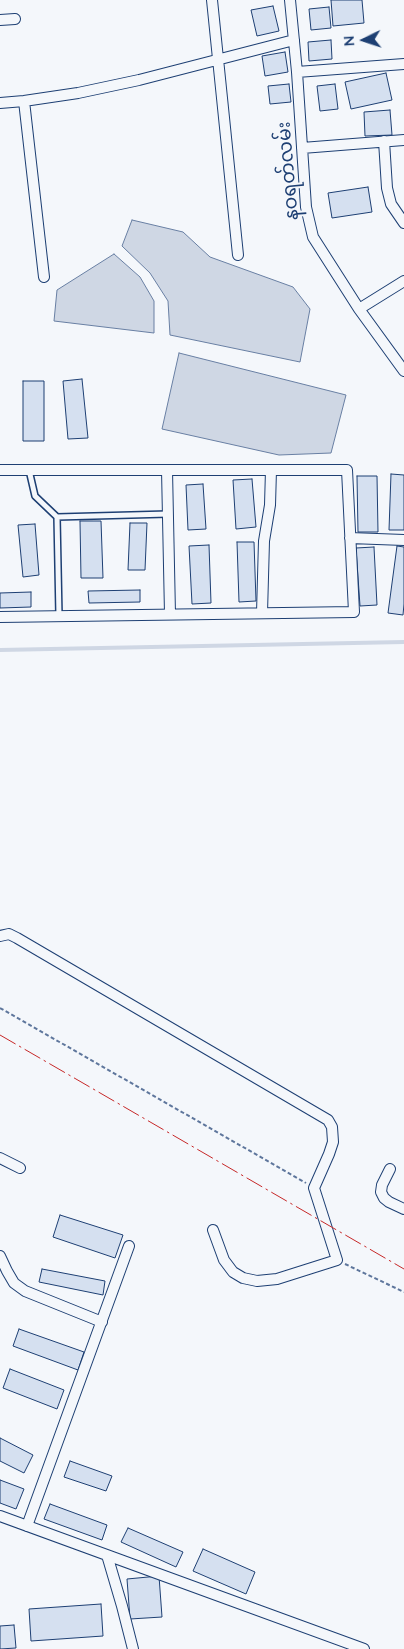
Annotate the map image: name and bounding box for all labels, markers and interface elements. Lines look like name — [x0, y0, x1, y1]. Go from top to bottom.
north arrow — [339, 15, 389, 65]
text: N — [340, 35, 358, 47]
street label: နဝရတ်လမ်း — [272, 121, 304, 221]

